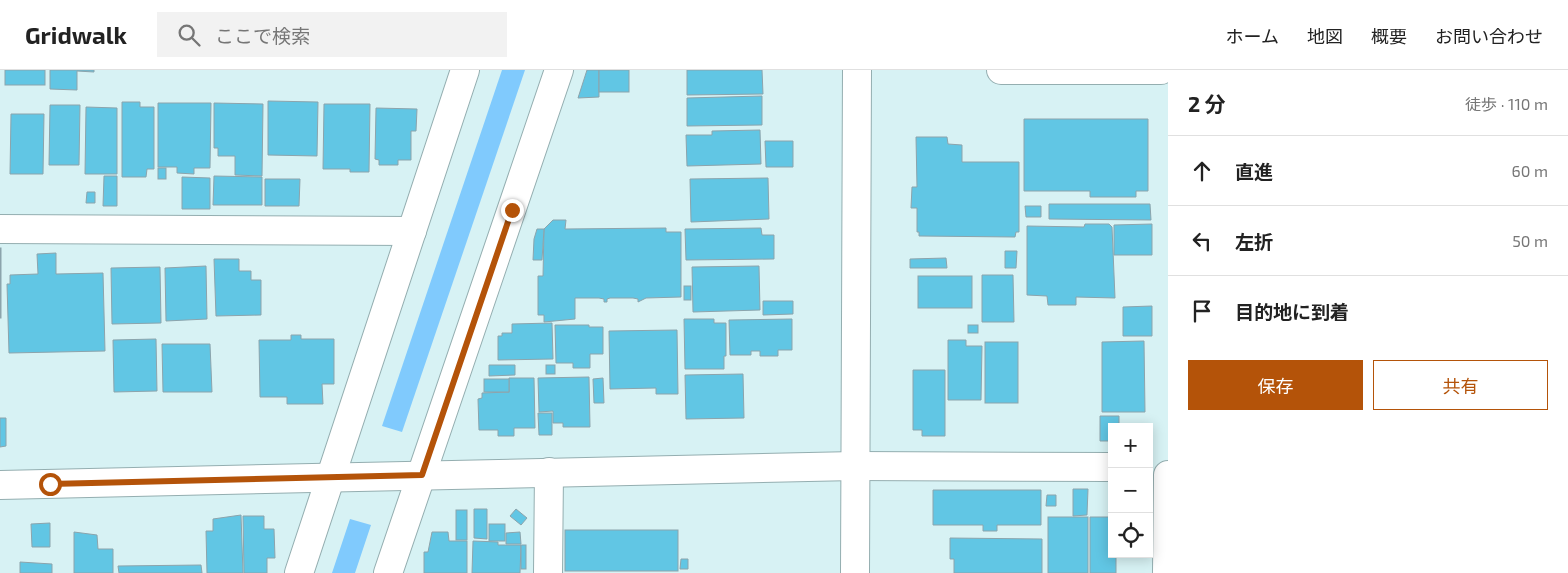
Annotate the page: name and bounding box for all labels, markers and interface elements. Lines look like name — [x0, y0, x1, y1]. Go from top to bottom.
search box — [157, 12, 507, 57]
text: Gridwalk — [25, 20, 127, 49]
icon: search — [175, 21, 203, 49]
text: ここで検索 — [215, 24, 310, 47]
text: ホーム — [1226, 25, 1279, 47]
text: 地図 — [1307, 25, 1343, 47]
text: 概要 — [1371, 25, 1407, 47]
text: お問い合わせ — [1435, 25, 1543, 47]
text: 2 分 — [1188, 91, 1226, 116]
text: 徒歩 · 110 m — [1465, 94, 1548, 113]
icon: ahead — [1188, 157, 1216, 185]
text: 直進 — [1235, 160, 1273, 183]
text: 60 m — [1512, 161, 1548, 180]
route end — [501, 199, 524, 222]
icon: left — [1188, 227, 1216, 255]
text: 左折 — [1235, 230, 1273, 253]
text: 50 m — [1512, 231, 1548, 250]
icon: arrive — [1188, 297, 1216, 325]
text: 目的地に到着 — [1235, 300, 1349, 323]
button: 保存 — [1188, 360, 1363, 410]
button: 共有 — [1373, 360, 1548, 410]
map controls — [1108, 423, 1153, 558]
button: + — [1108, 423, 1153, 468]
button: − — [1108, 468, 1153, 513]
route start — [39, 473, 62, 496]
button: locate — [1108, 513, 1153, 558]

